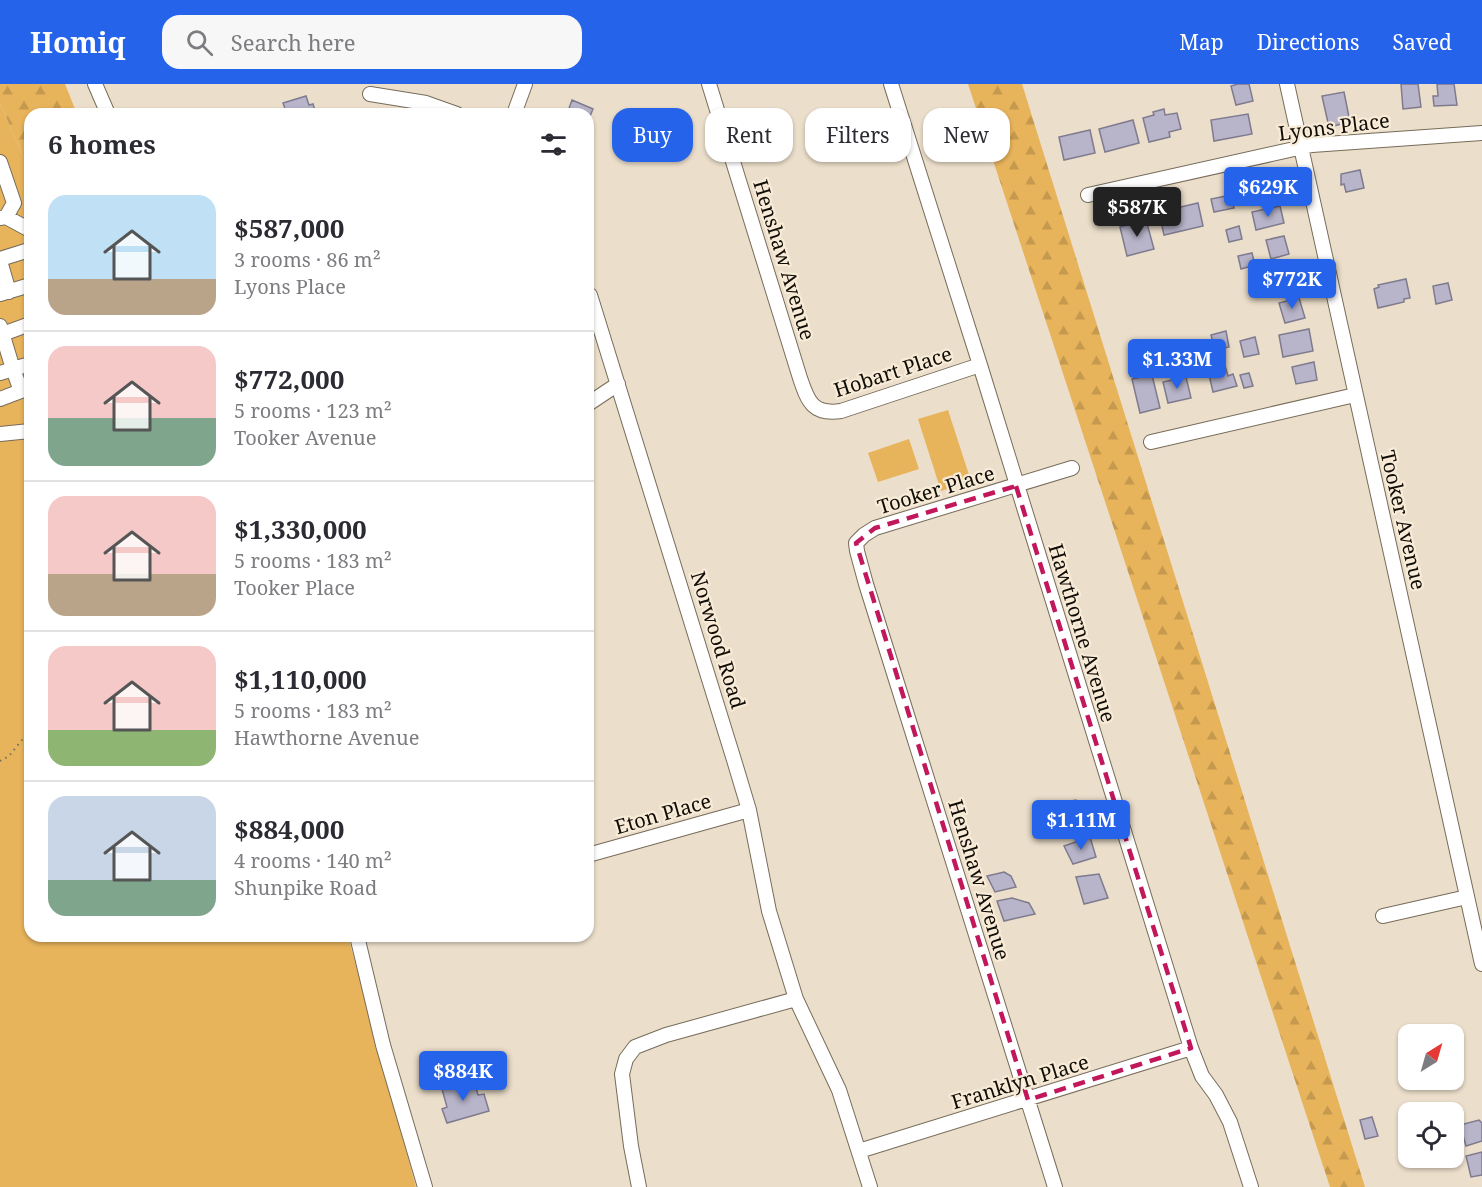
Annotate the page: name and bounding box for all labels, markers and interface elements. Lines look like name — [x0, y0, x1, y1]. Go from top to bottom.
search box — [162, 15, 582, 69]
text: Homiq — [30, 23, 126, 61]
icon: search — [183, 26, 216, 59]
text: Search here — [231, 27, 356, 57]
text: Map — [1179, 28, 1224, 56]
text: Directions — [1257, 28, 1359, 56]
text: Saved — [1392, 28, 1452, 56]
street label: Lyons Place — [1277, 106, 1391, 147]
chip: Buy — [612, 108, 693, 162]
chip: Rent — [705, 108, 793, 162]
chip: Filters — [805, 108, 911, 162]
chip: New — [923, 108, 1010, 162]
text: 6 homes — [48, 126, 156, 162]
icon: filters — [537, 128, 570, 161]
pin: $629K — [1226, 167, 1310, 218]
text: $629K — [1238, 173, 1298, 200]
street label: Henshaw Avenue — [747, 176, 822, 343]
pin: $587K — [1095, 187, 1179, 238]
text: $587K — [1107, 193, 1167, 220]
text: $587,000 — [234, 210, 344, 246]
icon: home — [96, 219, 168, 291]
text: 3 rooms · 86 m² — [234, 246, 381, 273]
pin: $772K — [1250, 259, 1334, 310]
text: $772K — [1262, 265, 1322, 292]
text: Lyons Place — [234, 273, 346, 300]
pin: $1.33M — [1128, 339, 1226, 390]
street label: Hobart Place — [830, 340, 955, 403]
text: $1.33M — [1142, 345, 1212, 372]
text: $772,000 — [234, 361, 344, 397]
icon: home — [96, 370, 168, 442]
text: 5 rooms · 123 m² — [234, 397, 392, 424]
text: Tooker Avenue — [234, 424, 376, 451]
street label: Tooker Avenue — [1374, 447, 1433, 592]
street label: Tooker Place — [874, 459, 998, 520]
text: $1,330,000 — [234, 511, 367, 547]
icon: home — [96, 520, 168, 592]
street label: Hawthorne Avenue — [1042, 540, 1122, 725]
text: 5 rooms · 183 m² — [234, 547, 392, 574]
street label: Norwood Road — [685, 568, 752, 712]
text: Tooker Place — [234, 574, 355, 601]
text: $1,110,000 — [234, 661, 367, 697]
icon: home — [96, 670, 168, 742]
text: 5 rooms · 183 m² — [234, 697, 392, 724]
text: Hawthorne Avenue — [234, 724, 419, 751]
street label: Eton Place — [611, 787, 714, 840]
street label: Henshaw Avenue — [942, 796, 1017, 963]
pin: $1.11M — [1032, 800, 1130, 851]
text: $1.11M — [1046, 806, 1116, 833]
text: $884,000 — [234, 811, 344, 847]
icon: home — [96, 820, 168, 892]
text: 4 rooms · 140 m² — [234, 847, 392, 874]
text: Shunpike Road — [234, 874, 377, 901]
north arrow — [1398, 1024, 1464, 1090]
map controls — [1398, 1024, 1464, 1168]
street label: Franklyn Place — [948, 1048, 1092, 1115]
pin: $884K — [421, 1051, 505, 1102]
text: $884K — [433, 1057, 493, 1084]
button: locate — [1398, 1102, 1464, 1168]

